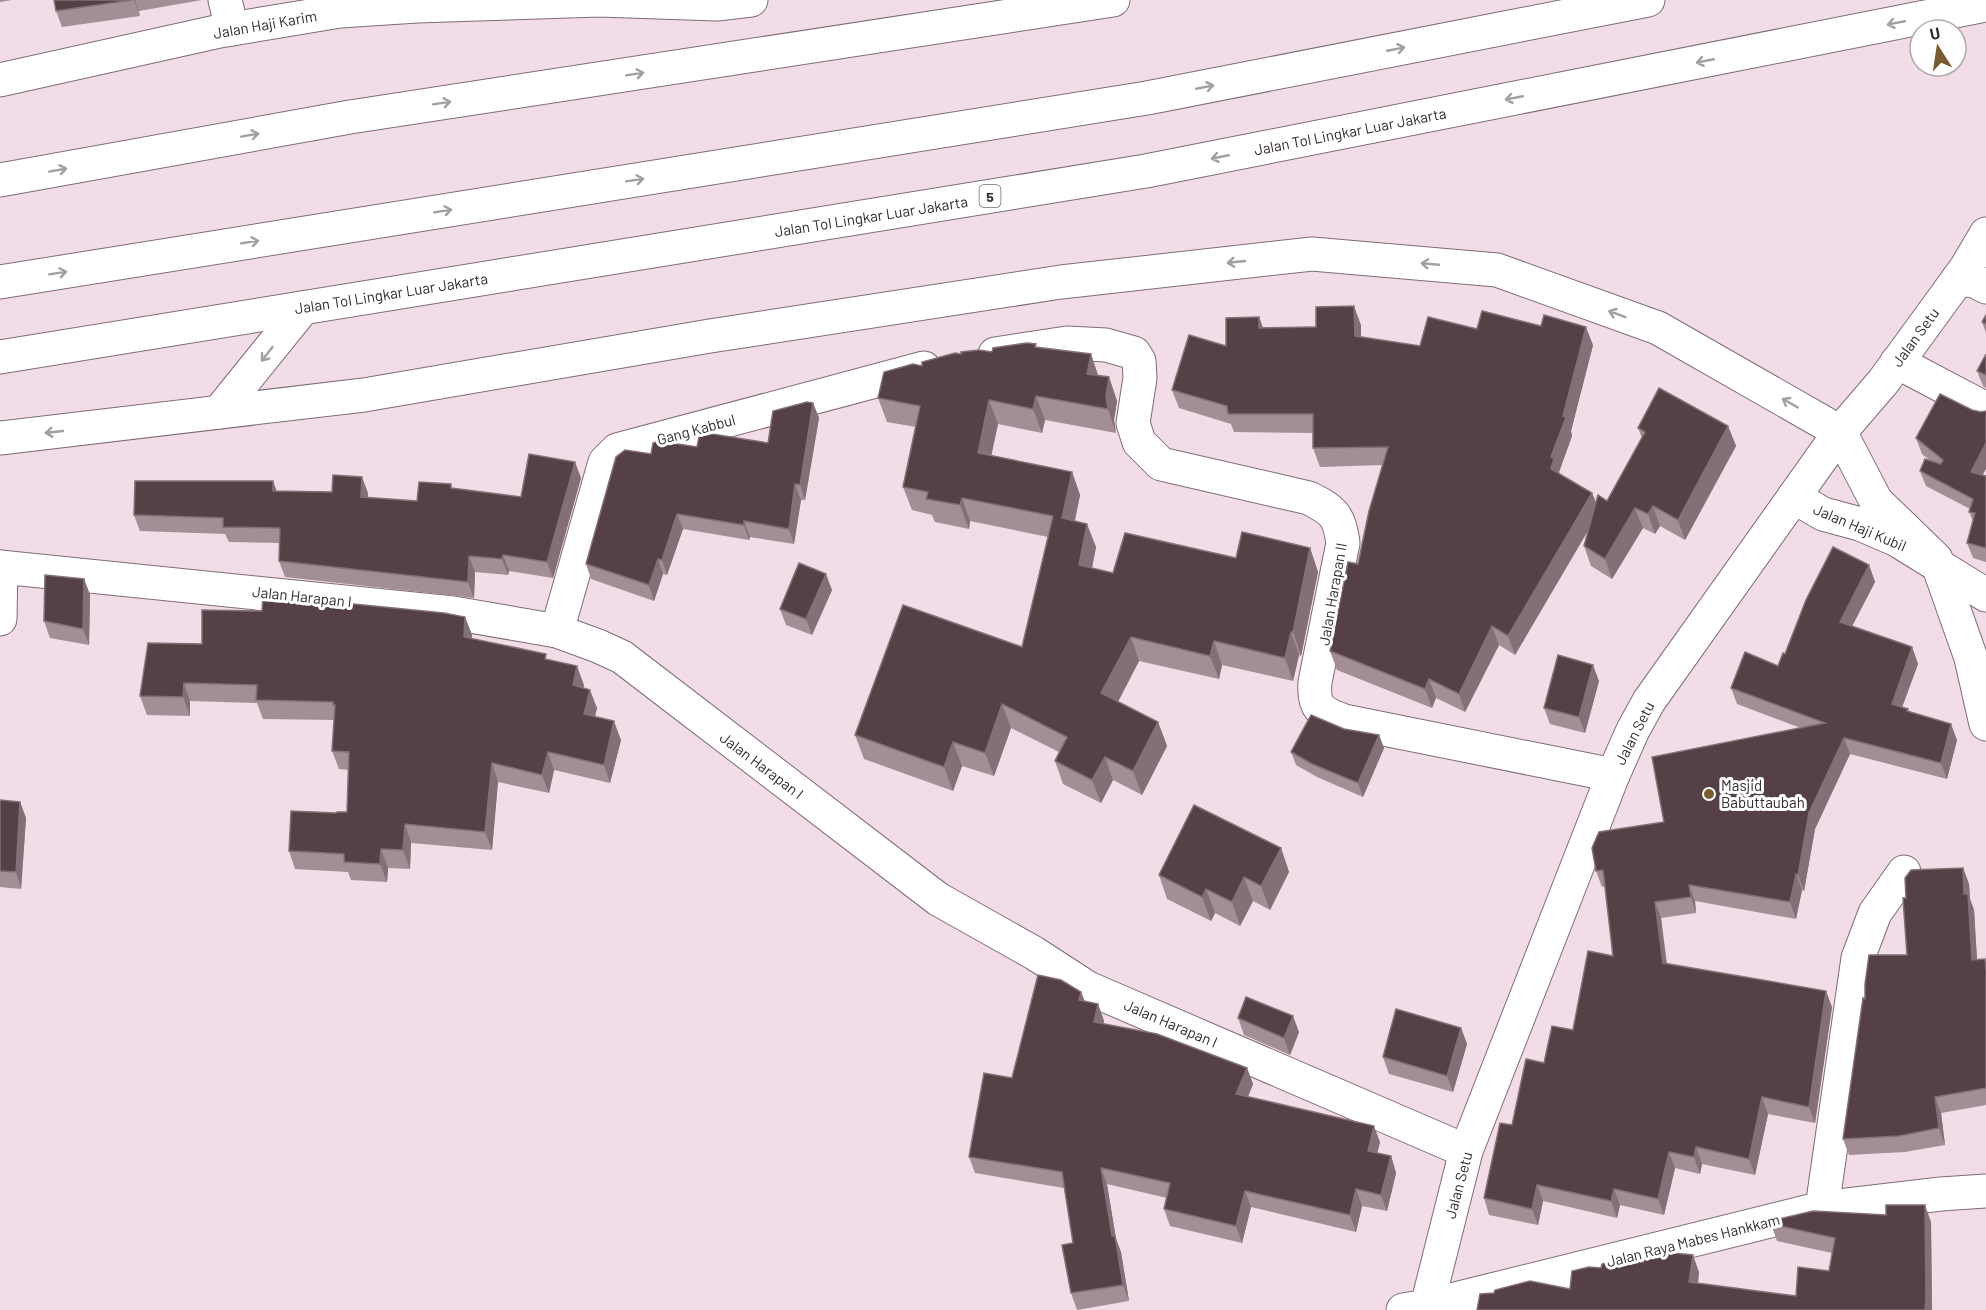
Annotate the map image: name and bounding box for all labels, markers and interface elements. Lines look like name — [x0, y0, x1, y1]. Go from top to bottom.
street label: Jalan Haji Karim — [212, 6, 318, 42]
one-way arrow — [1887, 18, 1907, 29]
north arrow — [1908, 18, 1968, 78]
text: U — [1928, 22, 1942, 43]
one-way arrow — [1386, 43, 1405, 54]
one-way arrow — [1696, 56, 1715, 67]
one-way arrow — [624, 68, 644, 79]
one-way arrow — [1194, 81, 1214, 92]
one-way arrow — [1505, 93, 1524, 105]
one-way arrow — [431, 98, 451, 109]
street label: Jalan Tol Lingkar Luar Jakarta — [1252, 104, 1448, 158]
one-way arrow — [239, 129, 259, 140]
one-way arrow — [1210, 152, 1230, 163]
one-way arrow — [47, 164, 67, 175]
one-way arrow — [625, 175, 645, 186]
road number: 5 — [980, 185, 1000, 207]
street label: Jalan Tol Lingkar Luar Jakarta — [773, 192, 969, 240]
one-way arrow — [432, 206, 452, 217]
one-way arrow — [240, 236, 260, 247]
one-way arrow — [1226, 257, 1246, 268]
one-way arrow — [1421, 258, 1440, 269]
one-way arrow — [47, 267, 67, 278]
street label: Jalan Tol Lingkar Luar Jakarta — [293, 269, 489, 317]
street label: Jalan Setu — [1888, 304, 1942, 370]
one-way arrow — [1608, 307, 1627, 318]
one-way arrow — [261, 346, 274, 362]
one-way arrow — [1781, 397, 1798, 409]
street label: Gang Kabbul — [655, 410, 737, 448]
one-way arrow — [45, 427, 65, 438]
street label: Jalan Haji Kubil — [1811, 499, 1909, 555]
street label: Jalan Harapan II — [1314, 541, 1350, 647]
street label: Jalan Harapan I — [251, 582, 353, 610]
street label: Jalan Setu — [1610, 698, 1658, 768]
street label: Jalan Harapan I — [717, 728, 807, 802]
place label: Masjid Babuttaubah — [1721, 776, 1805, 811]
marker: Masjid Babuttaubah — [1702, 787, 1716, 801]
street label: Jalan Harapan I — [1121, 995, 1221, 1051]
street label: Jalan Setu — [1440, 1150, 1476, 1220]
street label: Jalan Raya Mabes Hankkam — [1605, 1210, 1781, 1270]

